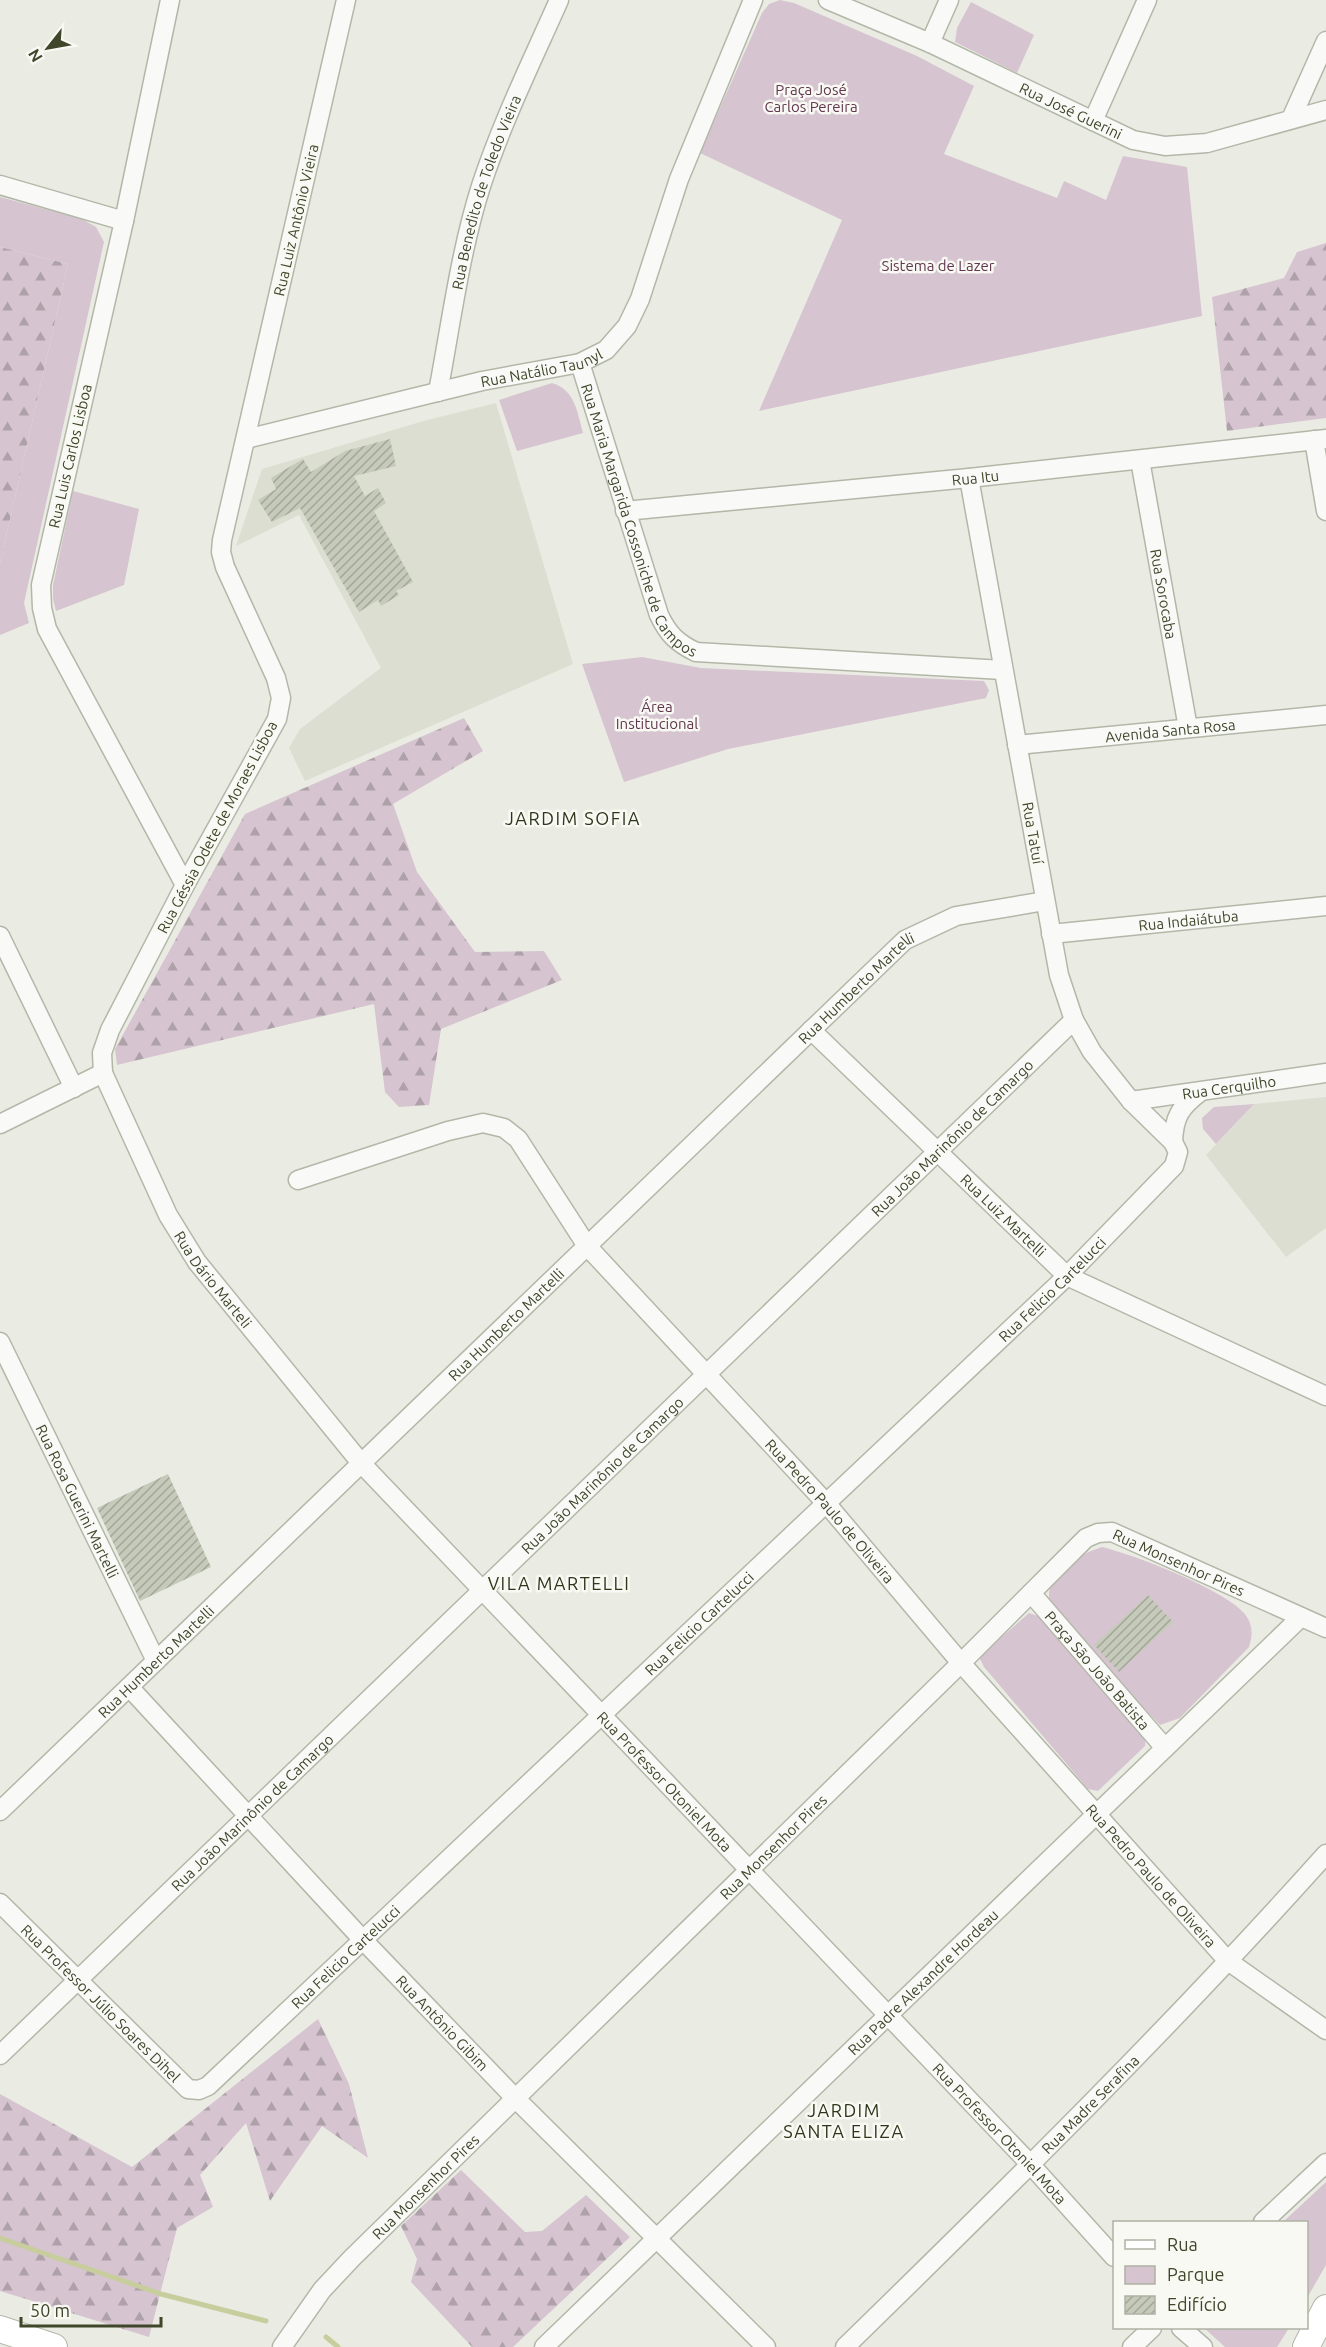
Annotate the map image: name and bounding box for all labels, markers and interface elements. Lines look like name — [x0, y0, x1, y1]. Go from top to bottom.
north arrow — [18, 18, 78, 78]
text: N — [24, 46, 46, 65]
street label: Rua José Guerini — [1017, 79, 1125, 142]
park label: Praça José Carlos Pereira — [764, 81, 858, 115]
street label: Rua Benedito de Toledo Vieira — [448, 92, 524, 291]
street label: Rua Luiz Antônio Vieira — [270, 142, 322, 298]
park label: Sistema de Lazer — [882, 257, 995, 274]
street label: Rua Natálio Taunyl — [479, 345, 605, 390]
street label: Rua Maria Margarida Cossoniche de Campos — [578, 381, 700, 660]
street label: Rua Luis Carlos Lisboa — [45, 382, 95, 530]
street label: Rua Itu — [951, 466, 1000, 488]
street label: Rua Sorocaba — [1148, 547, 1180, 640]
park label: Área Institucional — [616, 698, 698, 732]
street label: Avenida Santa Rosa — [1104, 715, 1236, 745]
street label: Rua Géssia Odete de Moraes Lisboa — [154, 718, 280, 936]
street label: Rua Tatuí — [1019, 801, 1047, 866]
district label: JARDIM SOFIA — [505, 808, 641, 828]
street label: Rua Indaiátuba — [1137, 906, 1239, 934]
street label: Rua Humberto Martelli — [795, 928, 917, 1047]
street label: Rua João Marinônio de Camargo — [867, 1056, 1036, 1220]
street label: Rua Cerquilho — [1181, 1072, 1277, 1102]
street label: Rua Luiz Martelli — [957, 1170, 1050, 1260]
street label: Rua Dário Marteli — [171, 1228, 255, 1331]
street label: Rua Felicio Cartelucci — [995, 1233, 1109, 1345]
street label: Rua Humberto Martelli — [444, 1265, 567, 1384]
street label: Rua João Marinônio de Camargo — [517, 1393, 686, 1557]
street label: Rua Rosa Guerini Martelli — [33, 1421, 122, 1581]
street label: Rua Pedro Paulo de Oliveira — [762, 1435, 898, 1586]
street label: Rua Monsenhor Pires — [1110, 1525, 1247, 1599]
street label: Rua Felicio Cartelucci — [641, 1568, 757, 1678]
district label: VILA MARTELLI — [488, 1573, 630, 1593]
street label: Rua Humberto Martelli — [94, 1602, 217, 1721]
street label: Praça São João Batista — [1042, 1607, 1154, 1733]
street label: Rua Professor Otoniel Mota — [594, 1708, 736, 1855]
street label: Rua João Marinônio de Camargo — [168, 1730, 337, 1894]
street label: Rua Monsenhor Pires — [716, 1791, 830, 1903]
street label: Rua Pedro Paulo de Oliveira — [1083, 1800, 1220, 1951]
street label: Rua Felicio Cartelucci — [288, 1901, 403, 2012]
street label: Rua Padre Alexandre Hordeau — [844, 1906, 1001, 2058]
street label: Rua Professor Júlio Soares Dihel — [18, 1921, 184, 2085]
street label: Rua Antônio Gibim — [393, 1972, 492, 2074]
street label: Rua Madre Serafina — [1038, 2051, 1142, 2157]
street label: Rua Professor Otoniel Mota — [930, 2059, 1070, 2207]
district label: JARDIM SANTA ELIZA — [783, 2100, 905, 2141]
street label: Rua Monsenhor Pires — [368, 2131, 482, 2242]
legend — [1113, 2221, 1308, 2329]
text: Rua — [1167, 2234, 1198, 2254]
text: Parque — [1167, 2264, 1224, 2284]
scale bar — [21, 2290, 160, 2328]
text: Edifício — [1167, 2294, 1227, 2314]
text: 50 m — [30, 2300, 70, 2320]

